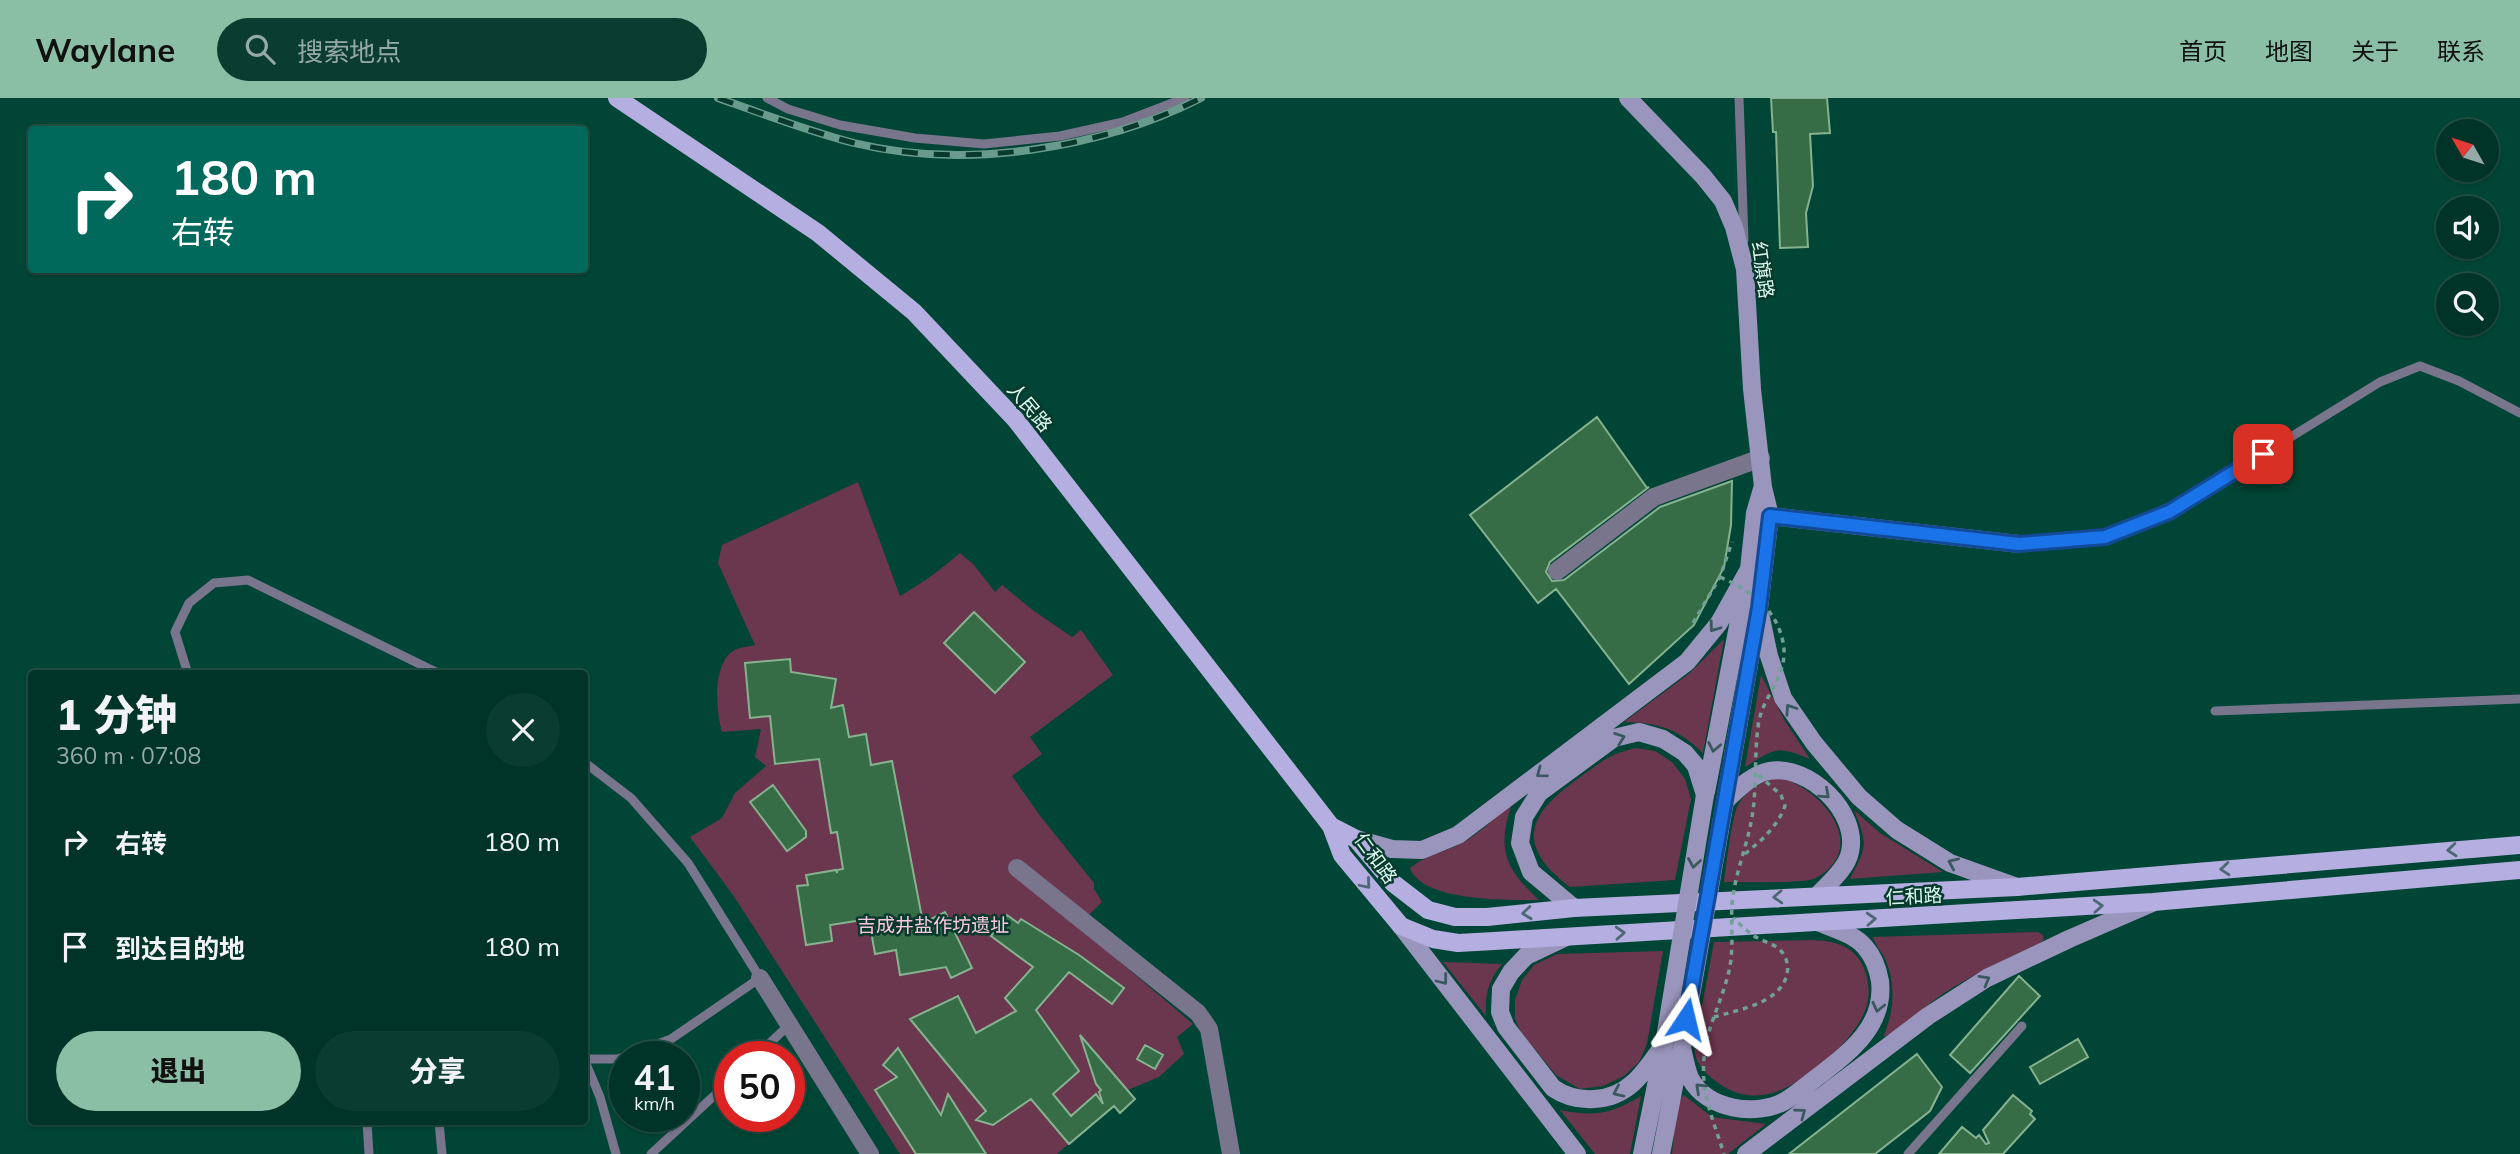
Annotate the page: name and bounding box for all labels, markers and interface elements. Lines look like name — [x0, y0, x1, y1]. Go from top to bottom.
search box — [217, 18, 707, 81]
text: Waylane — [35, 29, 175, 70]
icon: search — [241, 30, 279, 68]
text: 搜索地点 — [297, 35, 401, 68]
text: 首页 — [2179, 36, 2227, 66]
text: 地图 — [2265, 36, 2313, 66]
text: 关于 — [2351, 36, 2399, 66]
text: 联系 — [2437, 36, 2485, 66]
north arrow — [2436, 119, 2499, 182]
map controls — [2436, 119, 2499, 336]
text: 180 m — [171, 146, 317, 207]
icon: right — [56, 154, 147, 245]
button: sound — [2436, 196, 2499, 259]
text: 右转 — [171, 212, 235, 252]
street label: 红旗路 — [1747, 240, 1779, 300]
button: search — [2436, 273, 2499, 336]
street label: 人民路 — [1002, 377, 1058, 437]
pin — [2233, 424, 2293, 484]
icon: arrive — [2244, 435, 2282, 473]
one-way arrow — [1710, 620, 1723, 632]
text: 1 分钟 — [56, 688, 177, 741]
button: close — [486, 693, 560, 767]
one-way arrow — [1786, 704, 1799, 717]
one-way arrow — [1613, 732, 1626, 746]
one-way arrow — [1708, 740, 1723, 752]
text: 360 m · 07:08 — [56, 741, 201, 770]
one-way arrow — [1536, 764, 1549, 777]
one-way arrow — [1817, 785, 1830, 798]
icon: right — [56, 823, 94, 861]
text: 180 m — [484, 825, 560, 858]
text: 右转 — [115, 827, 167, 860]
street label: 仁和路 — [1350, 828, 1402, 888]
one-way arrow — [2446, 842, 2457, 857]
one-way arrow — [1687, 857, 1702, 869]
one-way arrow — [1948, 857, 1961, 871]
one-way arrow — [2219, 861, 2230, 876]
one-way arrow — [1358, 876, 1371, 888]
street label: 仁和路 — [1885, 883, 1943, 909]
one-way arrow — [1772, 890, 1783, 905]
one-way arrow — [2093, 898, 2104, 913]
one-way arrow — [1521, 905, 1532, 920]
one-way arrow — [1866, 912, 1877, 927]
park label: 吉成井盐作坊遗址 — [857, 913, 1009, 937]
one-way arrow — [1614, 925, 1625, 940]
icon: arrive — [56, 928, 94, 966]
text: 180 m — [484, 930, 560, 963]
text: 到达目的地 — [115, 932, 245, 965]
one-way arrow — [1435, 972, 1448, 985]
one-way arrow — [1978, 975, 1991, 988]
position arrow — [1649, 982, 1723, 1056]
one-way arrow — [1872, 1001, 1886, 1013]
button: 退出 — [56, 1031, 301, 1111]
button: 分享 — [315, 1031, 560, 1111]
speed limit sign: 50 — [714, 1041, 805, 1132]
text: 41 — [633, 1055, 676, 1099]
one-way arrow — [1613, 1084, 1625, 1098]
one-way arrow — [1696, 1084, 1709, 1096]
text: km/h — [634, 1092, 675, 1115]
one-way arrow — [1793, 1108, 1806, 1121]

